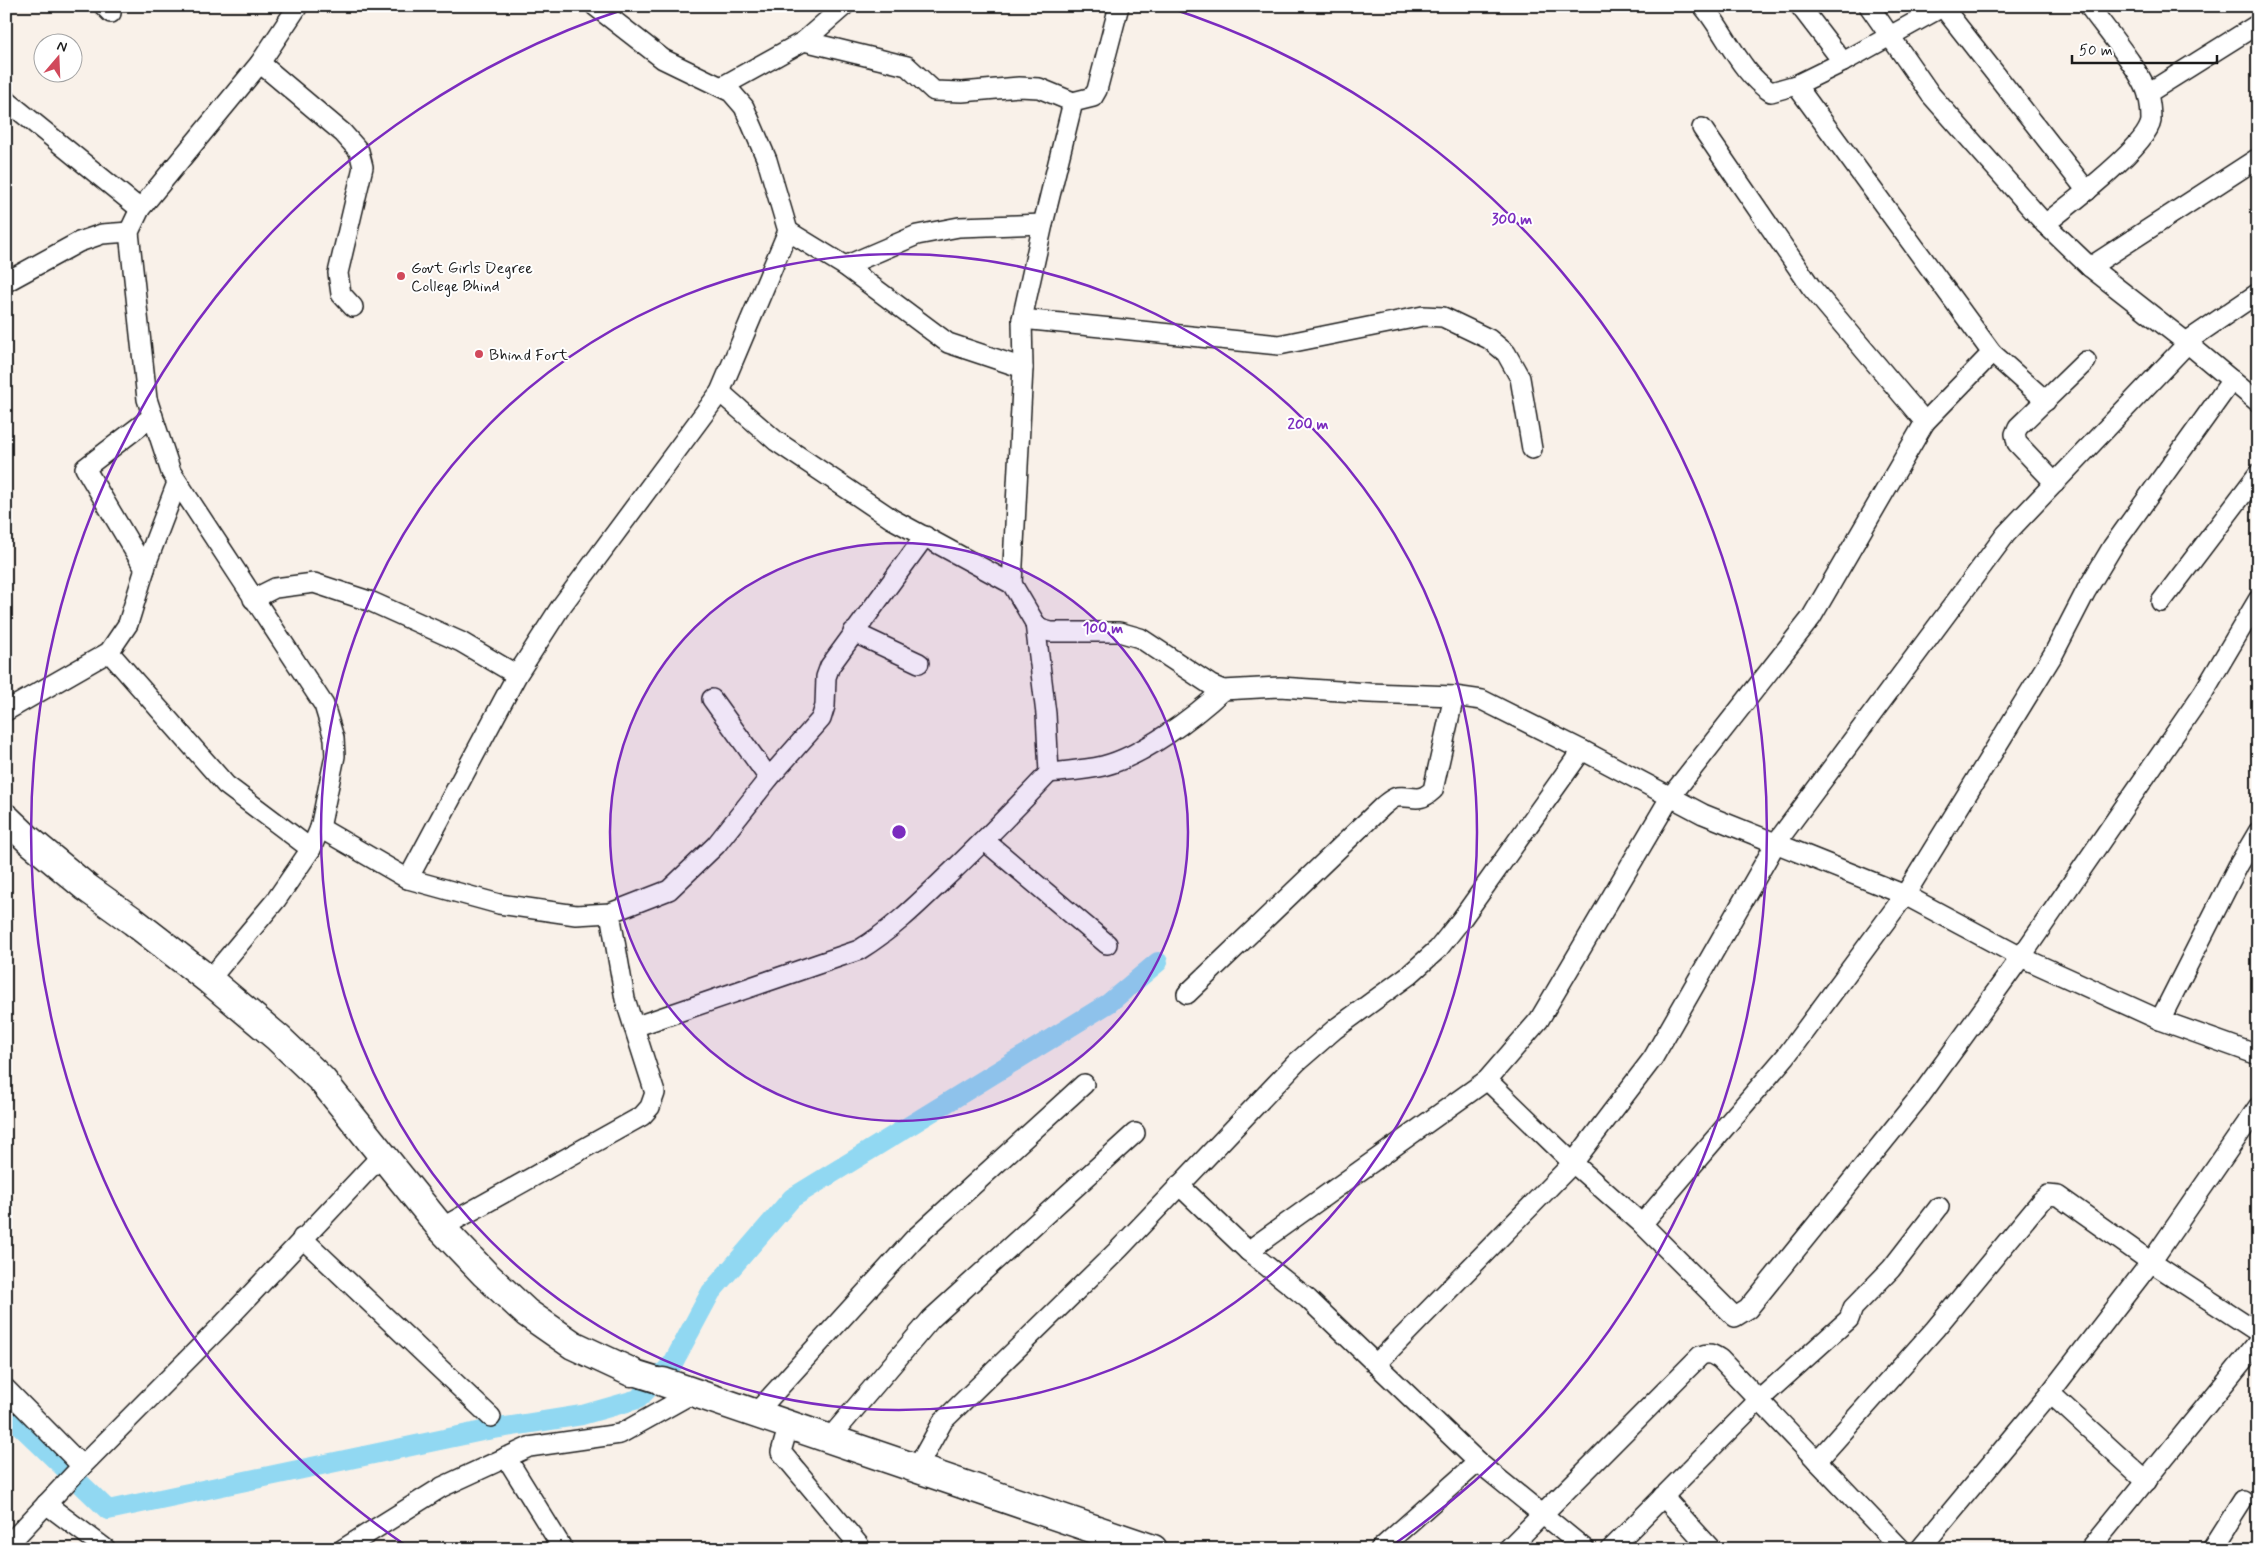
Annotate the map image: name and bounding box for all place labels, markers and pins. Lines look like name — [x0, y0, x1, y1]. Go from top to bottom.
place label: Govt Girls Degree College Bhind — [411, 258, 533, 297]
marker: Govt Girls Degree College Bhind — [395, 270, 407, 282]
place label: Bhind Fort — [489, 345, 569, 366]
marker: Bhind Fort — [473, 348, 485, 360]
centre of rings — [890, 823, 908, 841]

